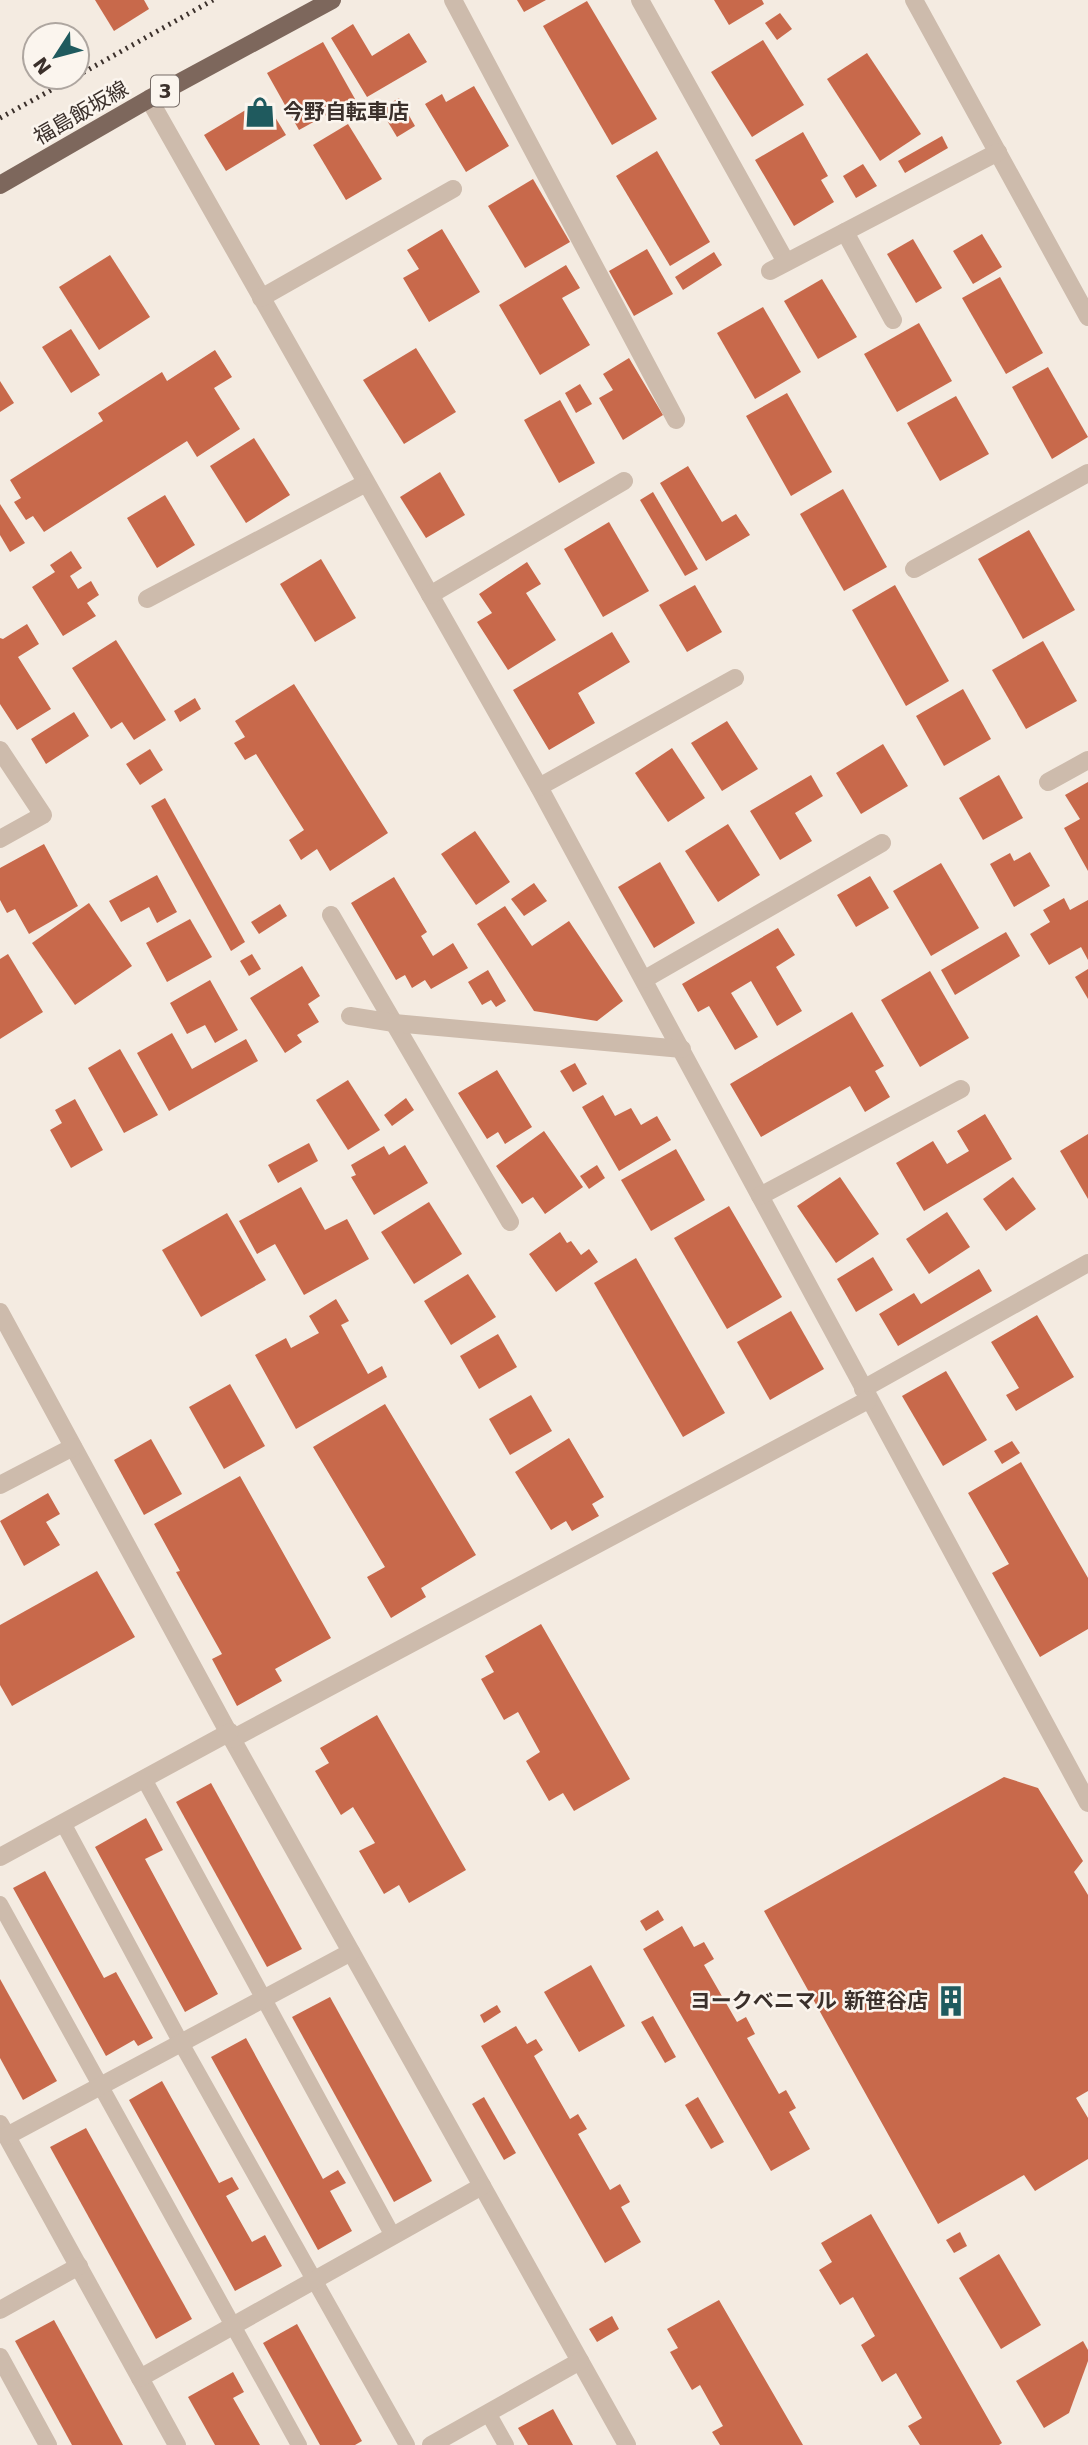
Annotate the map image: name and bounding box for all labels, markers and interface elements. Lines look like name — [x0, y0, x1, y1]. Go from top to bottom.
north arrow — [21, 21, 91, 91]
text: N — [29, 53, 56, 79]
street label: 福島飯坂線 — [30, 76, 132, 150]
road number: 3 — [151, 76, 179, 106]
shop icon: 今野自転車店 — [243, 95, 277, 129]
place label: 今野自転車店 — [283, 100, 409, 124]
building icon: ヨークベニマル 新笹谷店 — [934, 1984, 968, 2018]
place label: ヨークベニマル 新笹谷店 — [690, 1989, 928, 2013]

